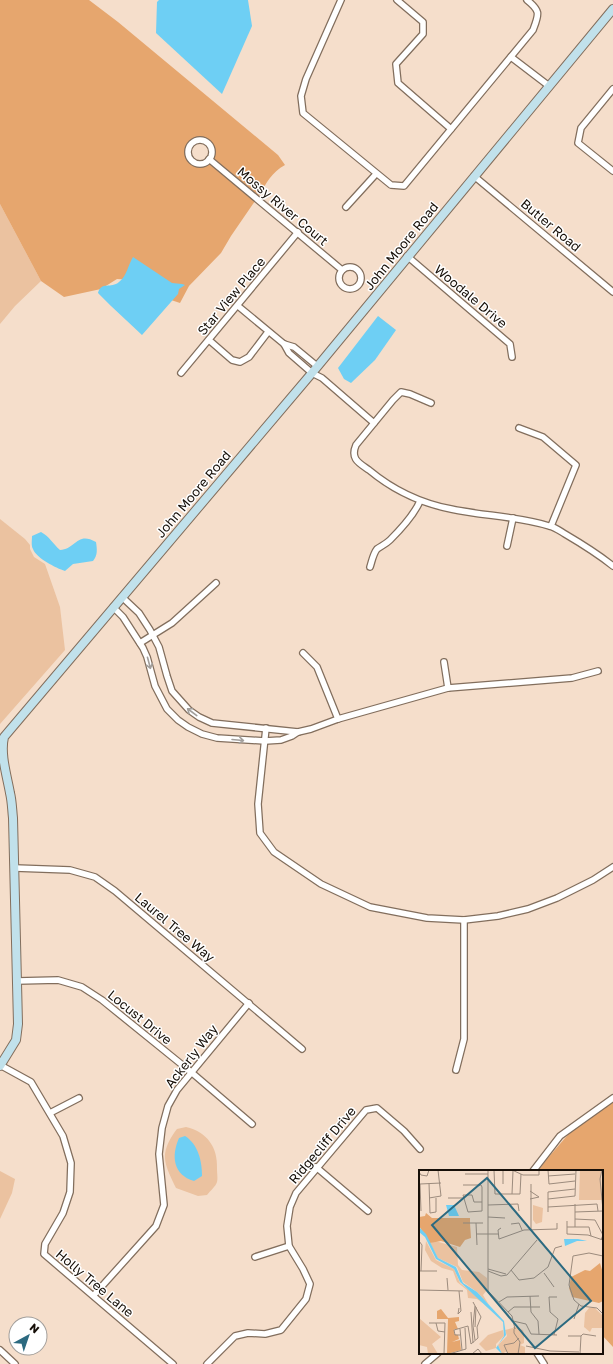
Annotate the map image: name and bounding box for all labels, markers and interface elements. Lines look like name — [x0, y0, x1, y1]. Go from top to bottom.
street label: Mossy River Court — [234, 163, 332, 249]
street label: Butler Road — [518, 195, 584, 255]
street label: John Moore Road — [361, 199, 441, 293]
street label: Star View Place — [194, 254, 268, 338]
street label: Woodale Drive — [431, 261, 511, 331]
street label: John Moore Road — [152, 447, 234, 541]
one-way arrow — [145, 657, 153, 670]
one-way arrow — [187, 708, 198, 716]
one-way arrow — [231, 736, 244, 743]
street label: Laurel Tree Way — [132, 889, 219, 965]
street label: Locust Drive — [105, 986, 175, 1048]
street label: Ackerly Way — [161, 1021, 221, 1091]
street label: Ridgecliff Drive — [285, 1103, 359, 1187]
inset map — [419, 1170, 603, 1354]
street label: Holly Tree Lane — [53, 1246, 137, 1320]
north arrow — [8, 1316, 48, 1356]
text: N — [27, 1320, 42, 1336]

